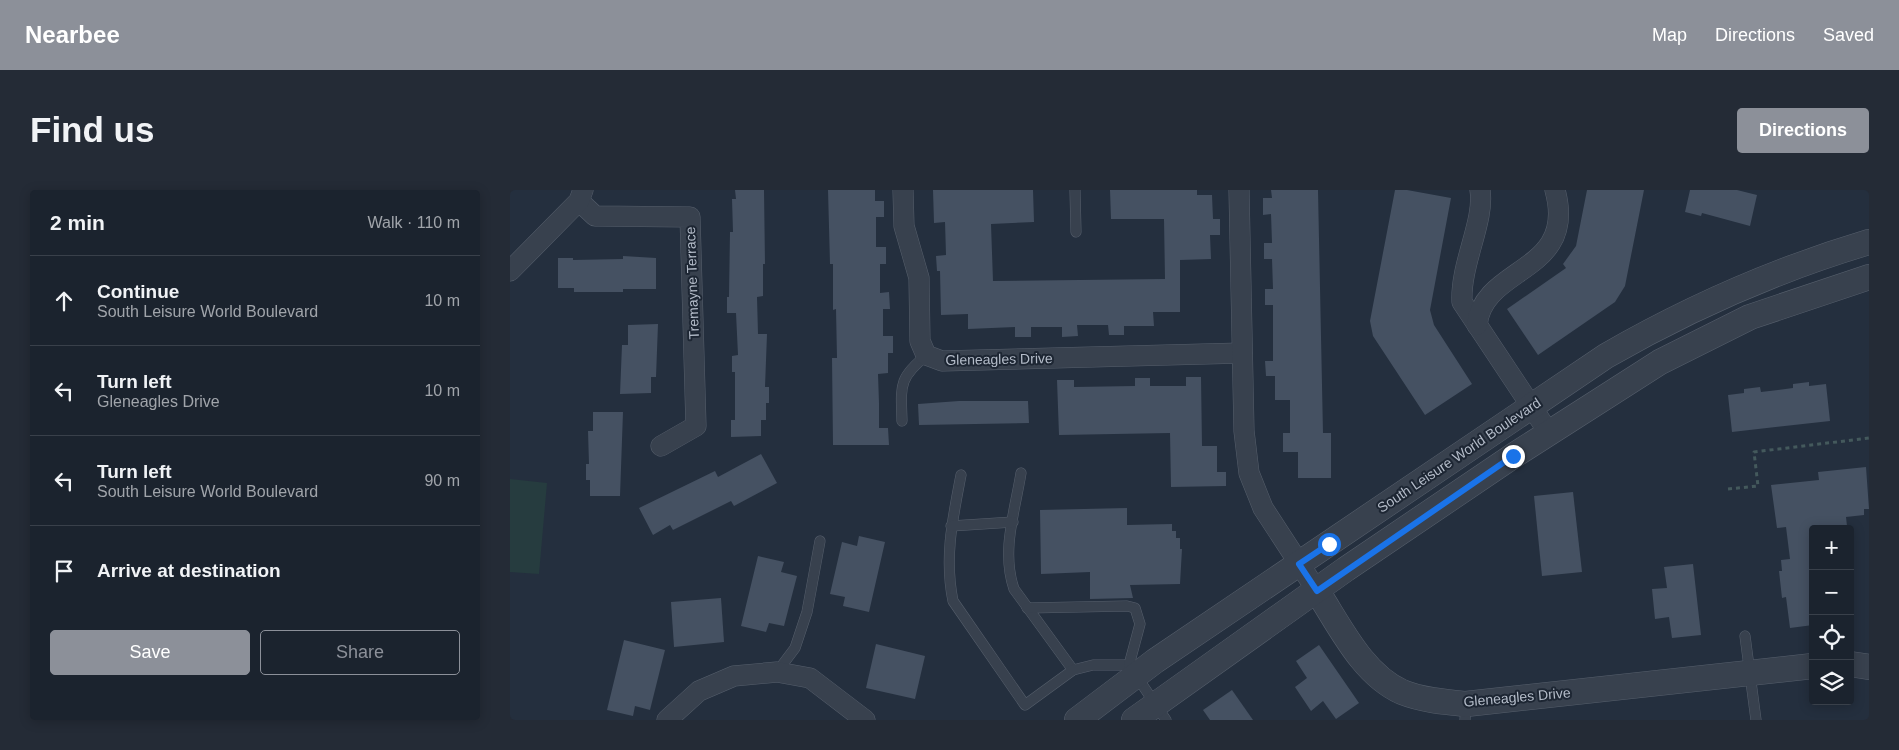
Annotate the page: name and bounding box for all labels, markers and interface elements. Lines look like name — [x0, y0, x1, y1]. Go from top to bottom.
text: Nearbee — [25, 21, 120, 48]
text: Map — [1652, 25, 1687, 45]
text: Directions — [1715, 25, 1795, 45]
text: Saved — [1823, 25, 1874, 45]
button: Directions — [1737, 108, 1869, 153]
text: Find us — [30, 110, 154, 149]
text: 2 min — [50, 211, 105, 234]
text: Walk · 110 m — [368, 214, 460, 231]
street label: Tremayne Terrace — [682, 226, 702, 340]
text: Continue — [97, 281, 179, 302]
icon: ahead — [50, 287, 78, 315]
text: 10 m — [424, 292, 460, 309]
text: South Leisure World Boulevard — [97, 303, 318, 320]
street label: Gleneagles Drive — [945, 350, 1053, 368]
text: Turn left — [97, 371, 172, 392]
icon: left — [50, 377, 78, 405]
text: 10 m — [424, 382, 460, 399]
text: Gleneagles Drive — [97, 393, 220, 410]
street label: South Leisure World Boulevard — [1374, 394, 1544, 516]
route end — [1502, 445, 1525, 468]
text: Turn left — [97, 461, 172, 482]
icon: left — [50, 467, 78, 495]
text: 90 m — [424, 472, 460, 489]
text: South Leisure World Boulevard — [97, 483, 318, 500]
map controls — [1809, 525, 1854, 705]
button: + — [1809, 525, 1854, 570]
route start — [1318, 533, 1341, 556]
icon: arrive — [50, 557, 78, 585]
text: Arrive at destination — [97, 560, 281, 581]
button: − — [1809, 570, 1854, 615]
button: locate — [1809, 615, 1854, 660]
button: Save — [50, 630, 250, 675]
button: Share — [260, 630, 460, 675]
button: layers — [1809, 660, 1854, 705]
street label: Gleneagles Drive — [1463, 684, 1571, 710]

